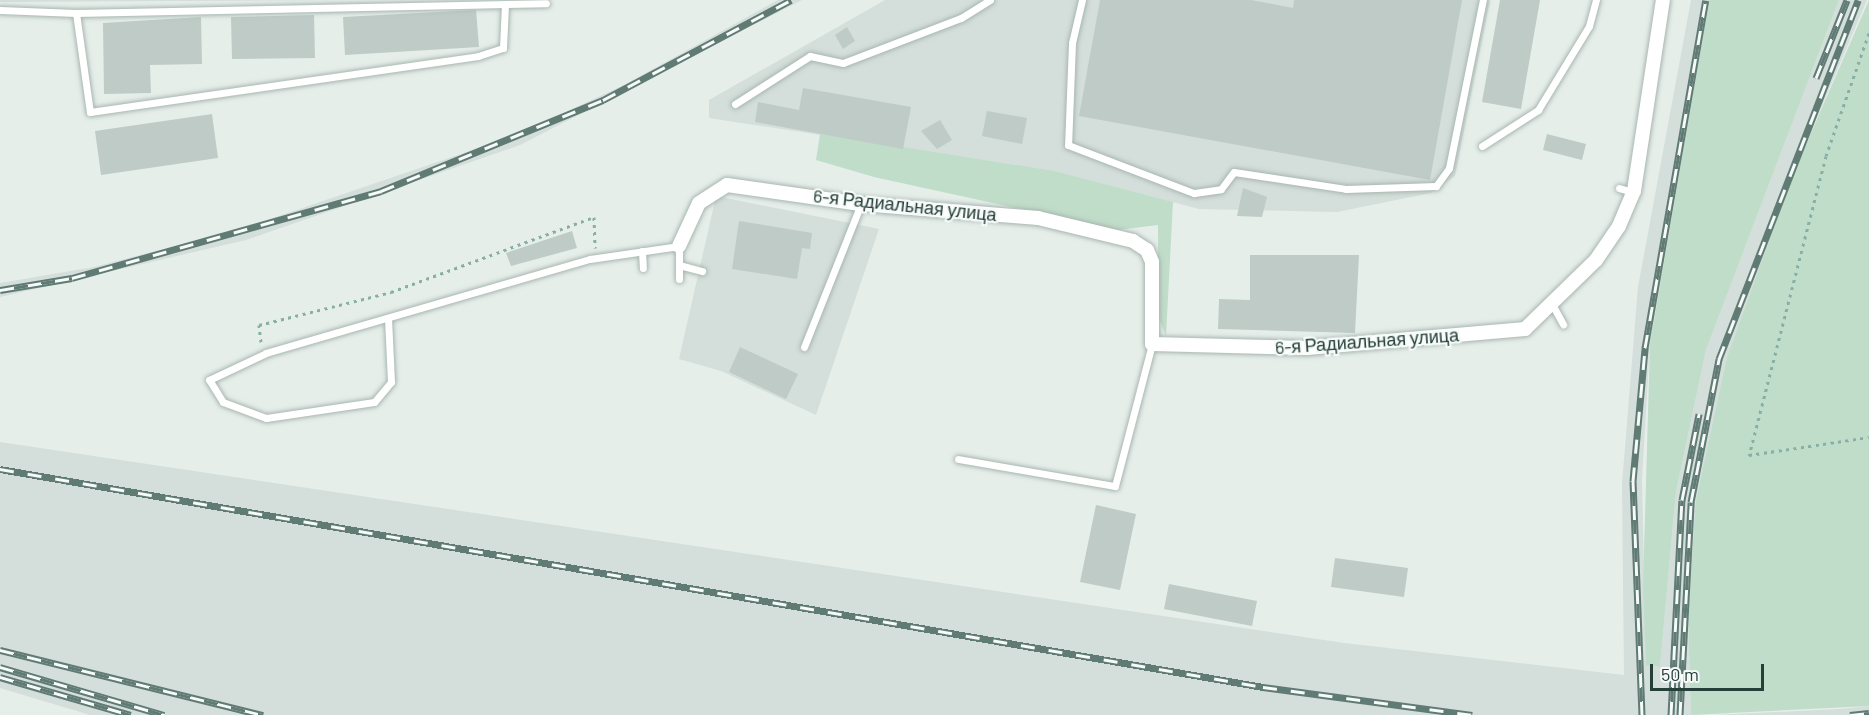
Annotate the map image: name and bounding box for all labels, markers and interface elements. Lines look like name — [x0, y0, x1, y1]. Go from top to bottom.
street label: 6-я Радиальная улица — [812, 185, 998, 225]
street label: 6-я Радиальная улица — [1274, 324, 1460, 358]
scale bar — [1653, 652, 1767, 690]
text: 50 m — [1661, 663, 1699, 685]

